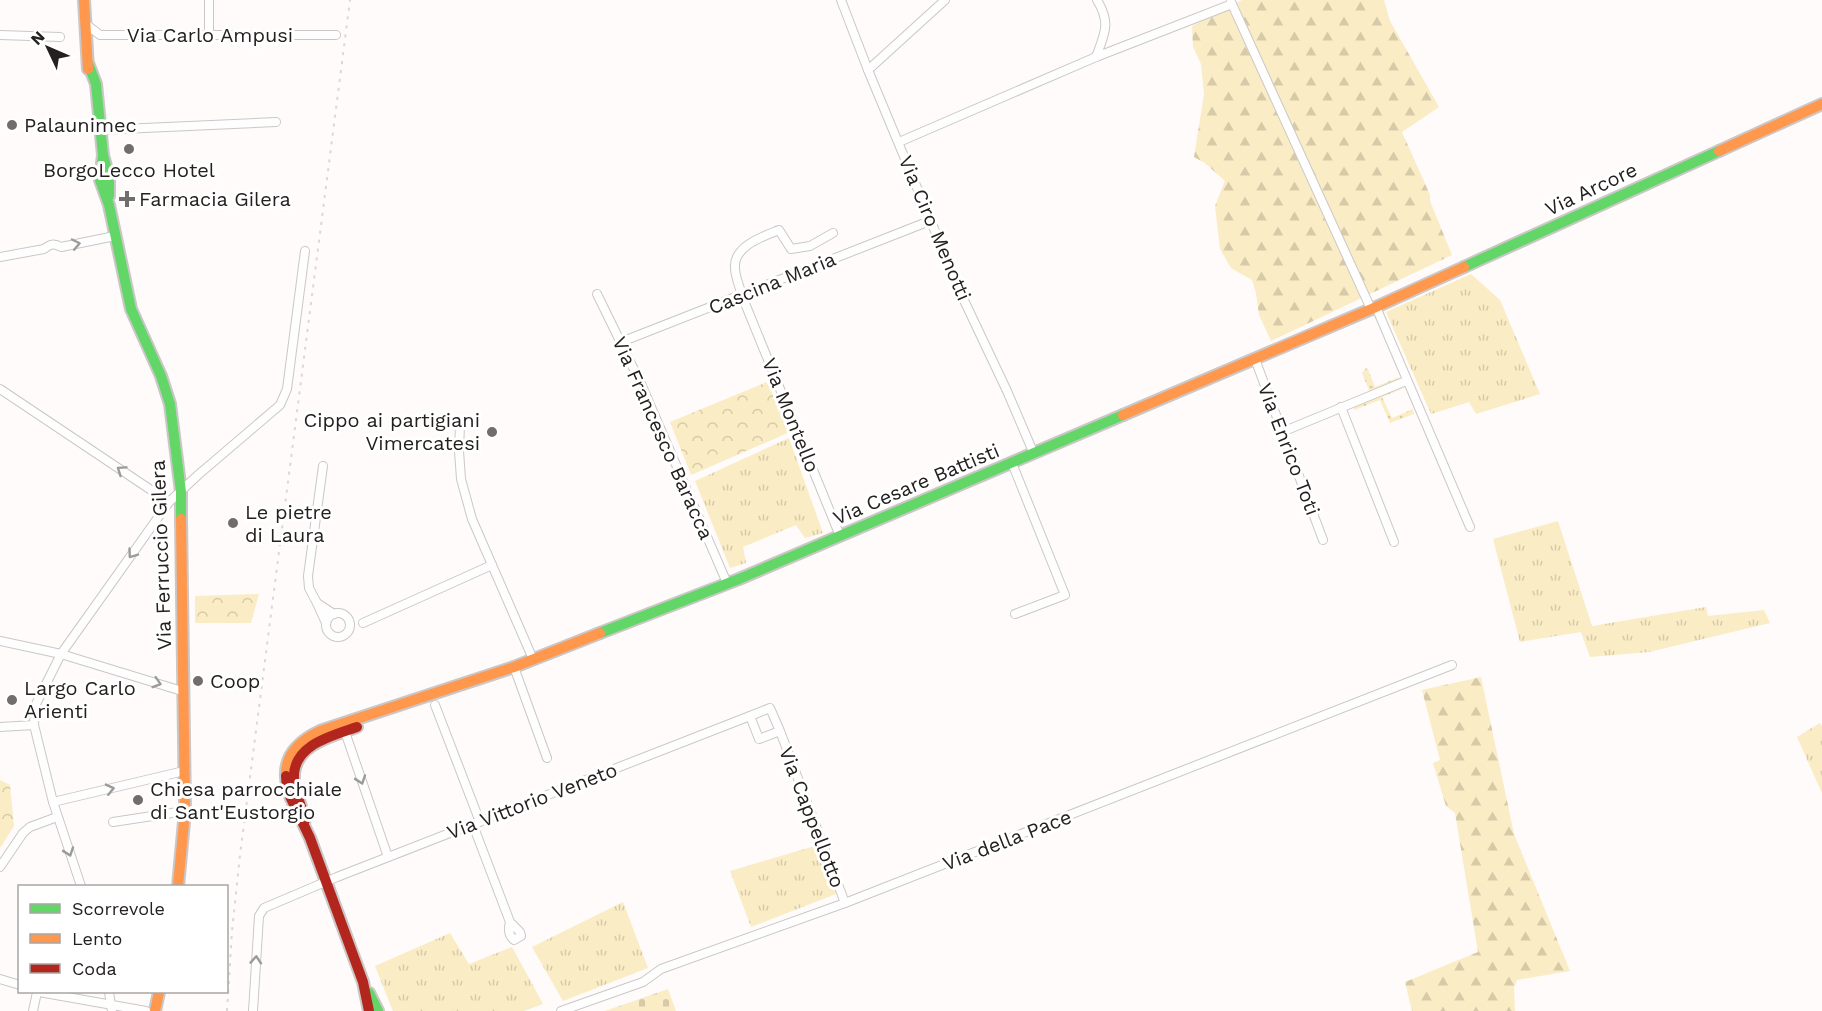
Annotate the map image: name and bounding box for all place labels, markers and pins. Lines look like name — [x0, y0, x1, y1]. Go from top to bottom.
place label: Palaunimec — [24, 113, 137, 137]
marker: Palaunimec — [5, 118, 19, 132]
marker: BorgoLecco Hotel — [122, 142, 136, 156]
place label: BorgoLecco Hotel — [43, 158, 215, 182]
place label: Farmacia Gilera — [139, 187, 291, 211]
marker: Farmacia Gilera — [120, 192, 134, 206]
place label: Cippo ai partigiani Vimercatesi — [304, 408, 480, 455]
marker: Cippo ai partigiani Vimercatesi — [485, 425, 499, 439]
place label: Le pietre di Laura — [245, 500, 332, 547]
marker: Le pietre di Laura — [226, 516, 240, 530]
place label: Coop — [210, 669, 260, 693]
marker: Coop — [191, 674, 205, 688]
place label: Largo Carlo Arienti — [24, 676, 136, 723]
marker: Largo Carlo Arienti — [5, 693, 19, 707]
place label: Chiesa parrocchiale di Sant'Eustorgio — [150, 777, 342, 824]
marker: Chiesa parrocchiale di Sant'Eustorgio — [131, 793, 145, 807]

